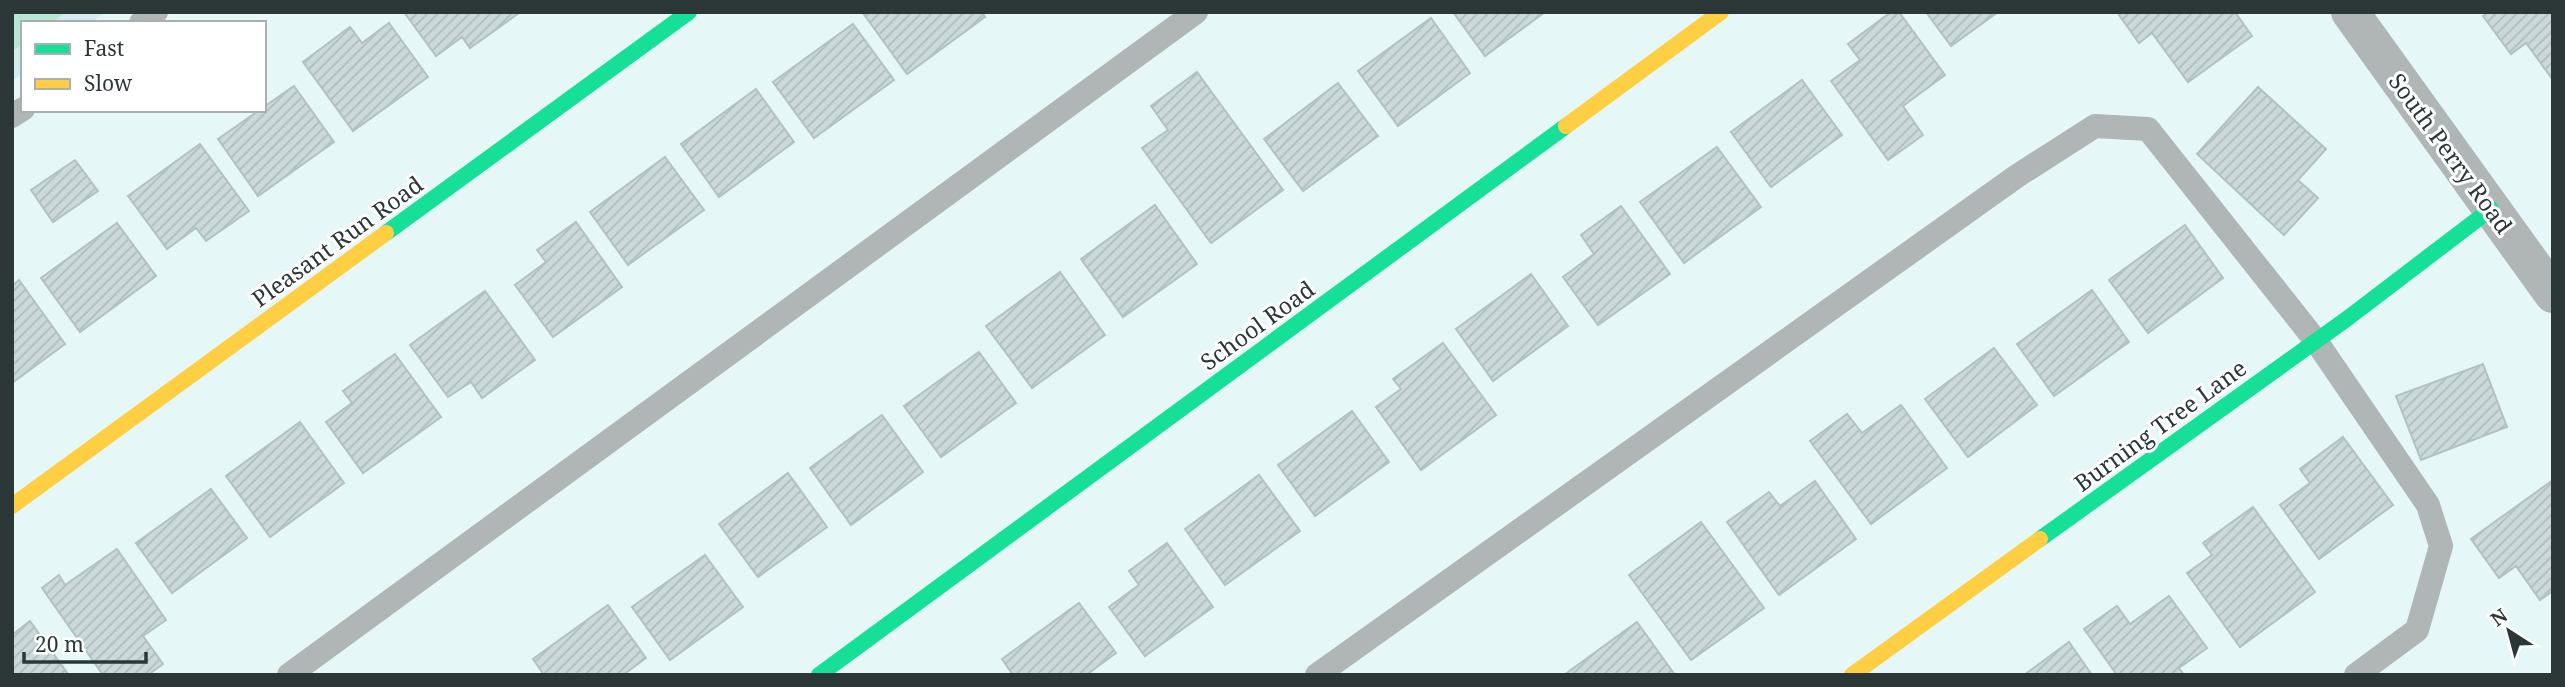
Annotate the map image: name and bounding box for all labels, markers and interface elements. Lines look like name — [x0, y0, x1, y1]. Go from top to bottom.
legend — [21, 21, 266, 112]
text: Fast — [84, 34, 124, 62]
street label: South Perry Road — [2382, 66, 2520, 240]
text: Slow — [84, 69, 133, 97]
street label: Pleasant Run Road — [245, 168, 429, 314]
street label: School Road — [1194, 273, 1320, 377]
street label: Burning Tree Lane — [2067, 352, 2253, 498]
north arrow — [2474, 596, 2544, 666]
text: N — [2485, 602, 2513, 632]
scale bar — [24, 620, 147, 664]
text: 20 m — [35, 630, 84, 658]

